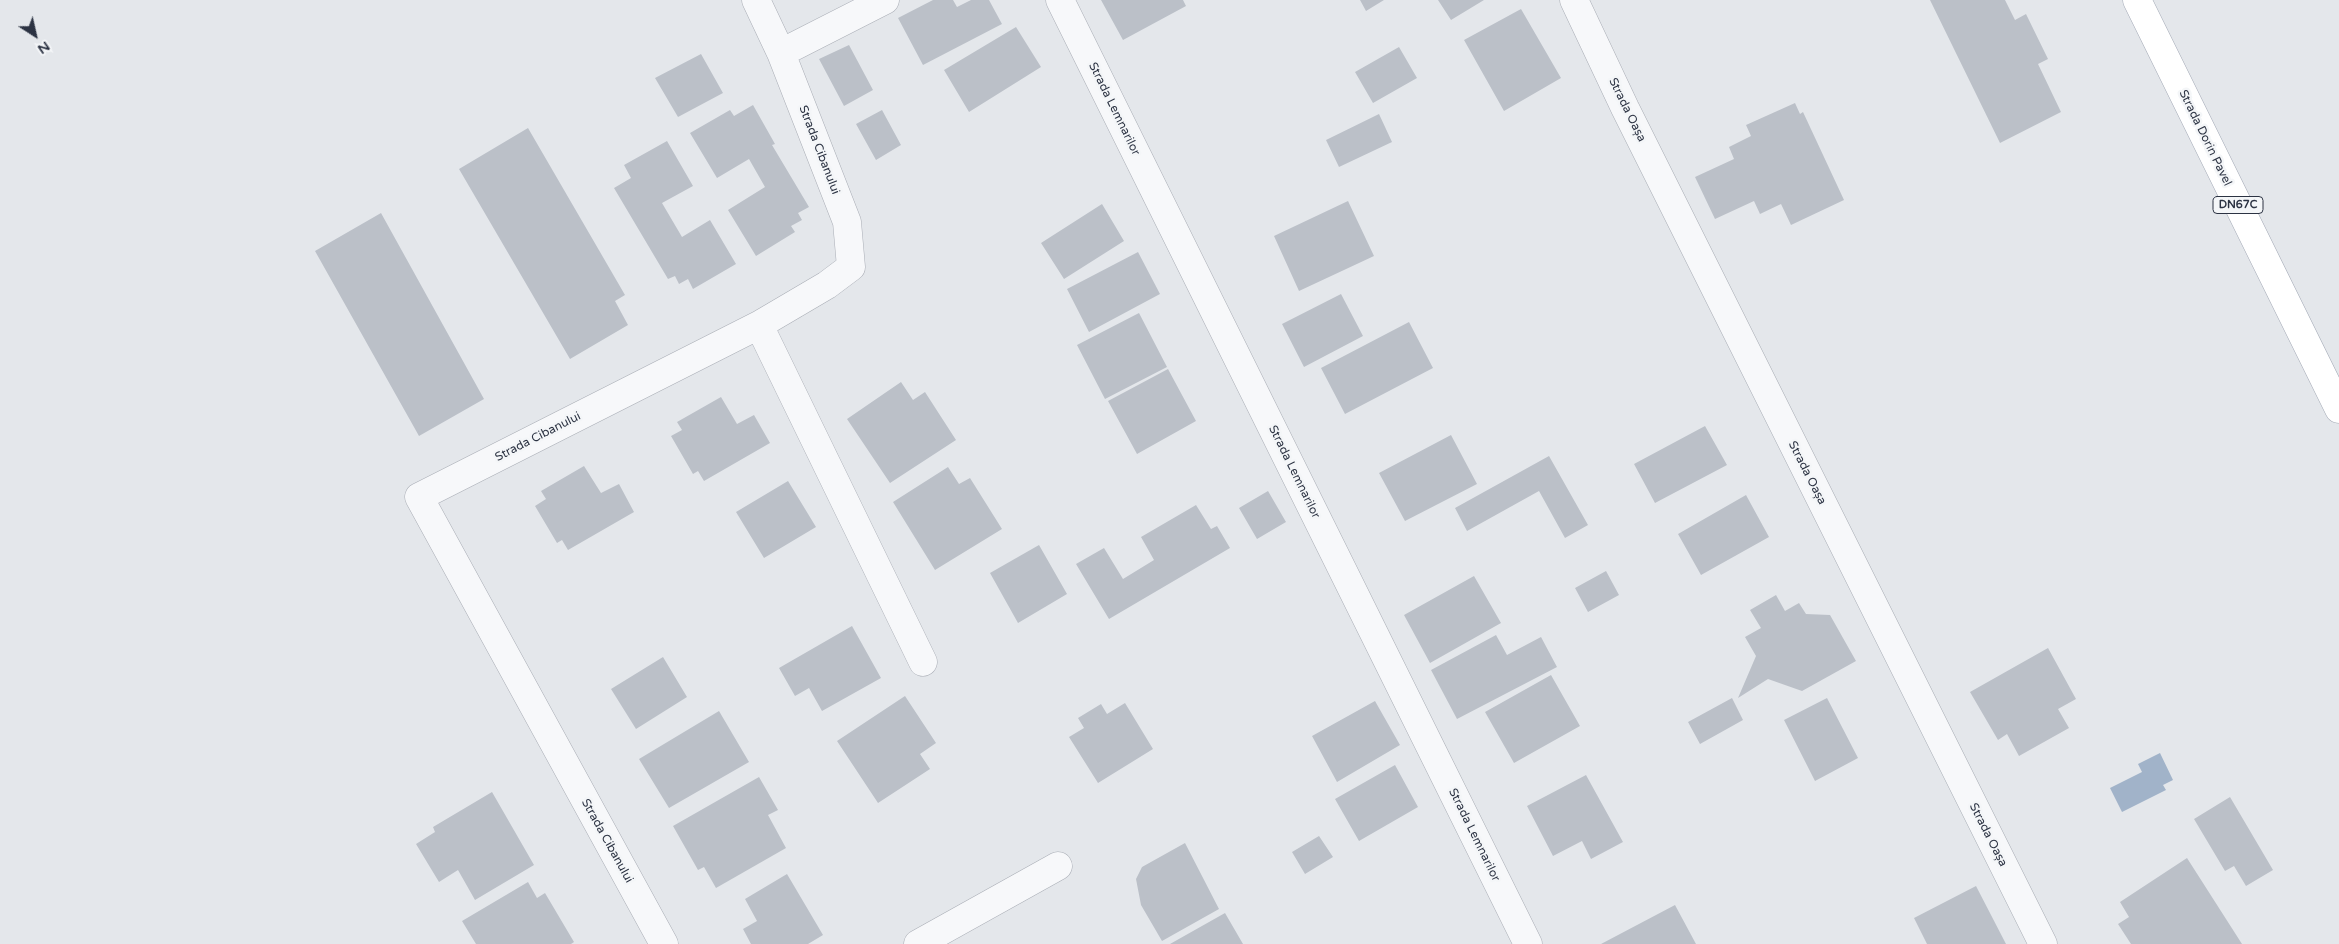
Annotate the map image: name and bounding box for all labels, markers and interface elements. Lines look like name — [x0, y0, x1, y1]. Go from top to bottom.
north arrow — [10, 10, 60, 60]
text: N — [34, 38, 53, 58]
street label: Strada Lemnarilor — [1085, 60, 1143, 158]
street label: Strada Oașa — [1605, 76, 1649, 144]
street label: Strada Dorin Pavel — [2176, 88, 2234, 188]
street label: Strada Cibanului — [795, 104, 843, 196]
road number: DN67C — [2213, 196, 2263, 214]
street label: Strada Cibanului — [493, 409, 583, 465]
street label: Strada Lemnarilor — [1265, 423, 1323, 521]
street label: Strada Oașa — [1785, 439, 1829, 507]
street label: Strada Lemnarilor — [1445, 786, 1503, 884]
street label: Strada Cibanului — [578, 796, 636, 886]
street label: Strada Oașa — [1966, 801, 2010, 869]

